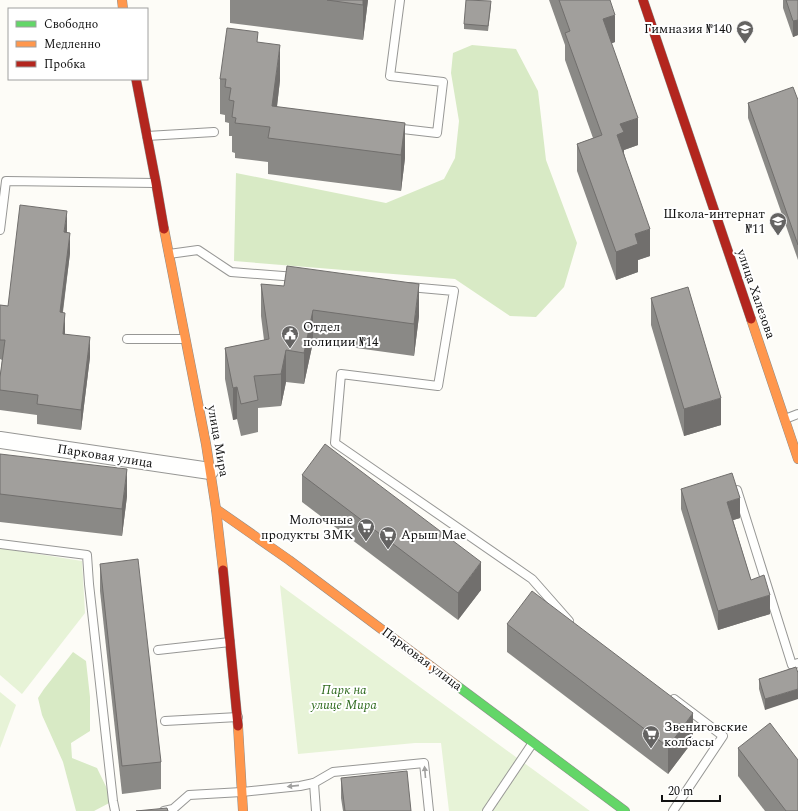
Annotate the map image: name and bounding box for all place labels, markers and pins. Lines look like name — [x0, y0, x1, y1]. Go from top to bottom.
place label: Гимназия №140 — [644, 19, 732, 39]
school or university icon: Гимназия №140 — [735, 19, 755, 44]
place label: Школа-интернат №11 — [663, 204, 765, 239]
school or university icon: Школа-интернат №11 — [768, 211, 788, 236]
place label: Отдел полиции №14 — [303, 317, 379, 352]
public building icon: Отдел полиции №14 — [280, 324, 300, 349]
place label: Молочные продукты ЗМК — [261, 510, 354, 545]
supermarket icon: Молочные продукты ЗМК — [356, 517, 376, 542]
supermarket icon: Арыш Мае — [378, 525, 398, 550]
place label: Арыш Мае — [401, 525, 466, 545]
place label: Звениговские колбасы — [664, 717, 748, 752]
supermarket icon: Звениговские колбасы — [641, 724, 661, 749]

